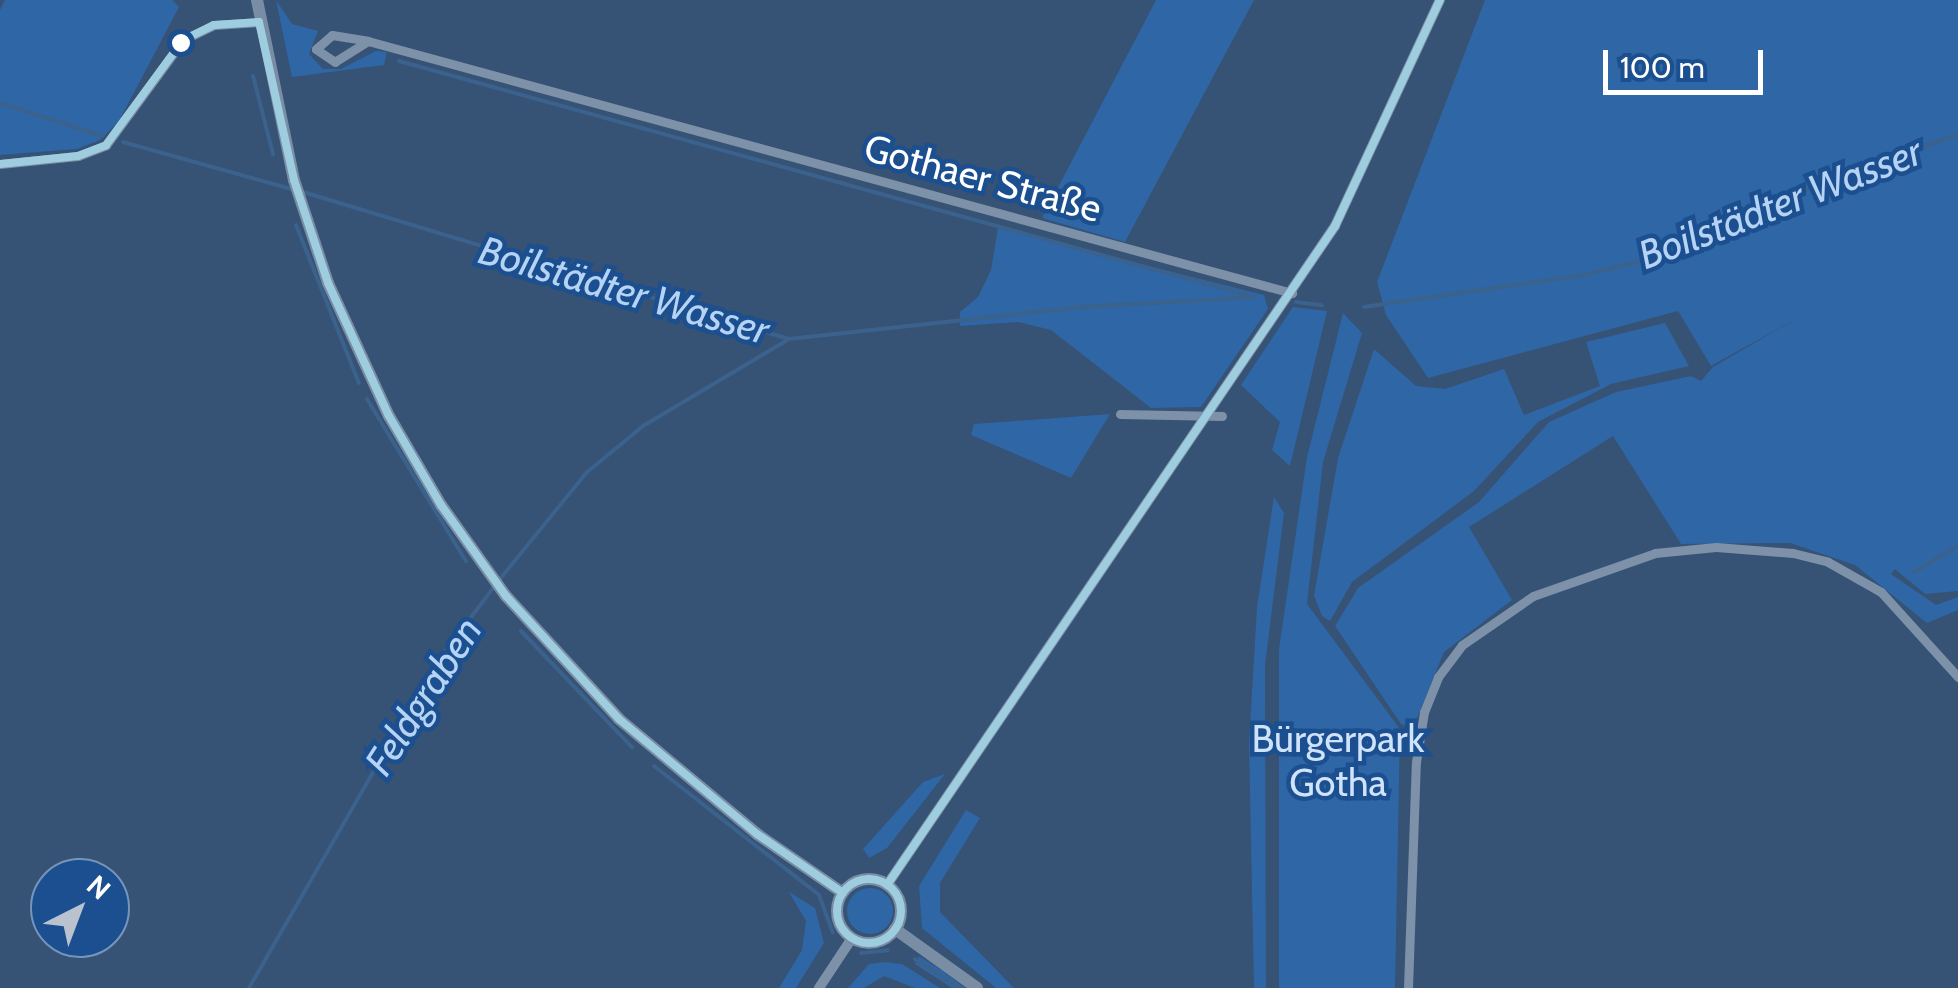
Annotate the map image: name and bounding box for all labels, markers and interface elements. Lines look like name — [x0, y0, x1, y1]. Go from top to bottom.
scale bar — [1608, 30, 1768, 92]
unlabelled marker — [171, 33, 191, 53]
text: 100 m — [1620, 49, 1705, 86]
street label: Gothaer Straße — [860, 124, 1106, 232]
water label: Boilstädter Wasser — [1632, 127, 1928, 279]
water label: Boilstädter Wasser — [474, 226, 774, 354]
water label: Feldgraben — [354, 608, 492, 784]
park label: Bürgerpark Gotha — [1251, 716, 1425, 806]
north arrow — [30, 858, 130, 958]
text: N — [80, 868, 117, 906]

